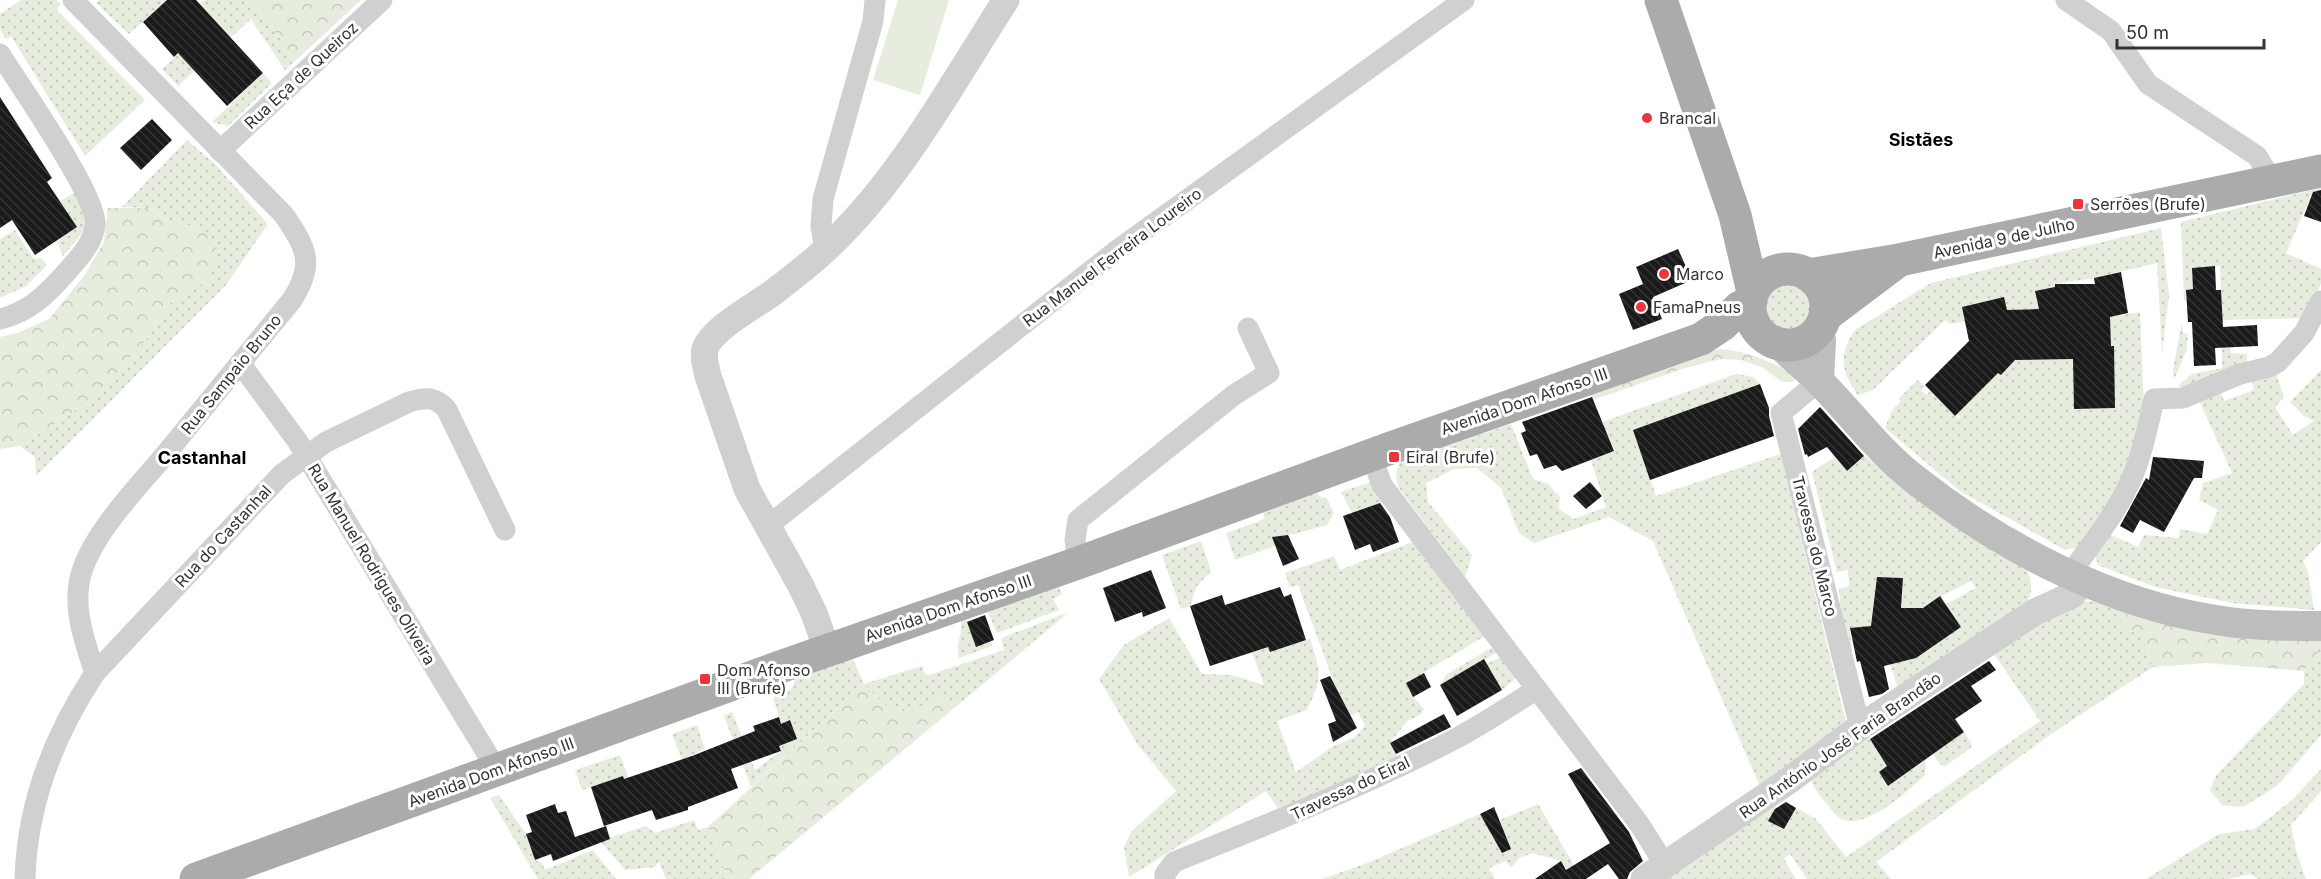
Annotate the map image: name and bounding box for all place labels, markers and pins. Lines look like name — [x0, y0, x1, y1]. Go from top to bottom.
place label: Brancal — [1659, 108, 1716, 128]
marker: Brancal — [1640, 111, 1654, 125]
place label: Serrões (Brufe) — [2090, 194, 2206, 214]
marker: Serrões (Brufe) — [2071, 197, 2085, 211]
place label: Marco — [1676, 264, 1724, 284]
marker: Marco — [1657, 267, 1671, 281]
place label: FamaPneus — [1653, 297, 1741, 317]
marker: FamaPneus — [1634, 300, 1648, 314]
place label: Eiral (Brufe) — [1406, 447, 1495, 467]
marker: Eiral (Brufe) — [1387, 450, 1401, 464]
place label: Dom Afonso III (Brufe) — [717, 660, 810, 698]
marker: Dom Afonso III (Brufe) — [698, 672, 712, 686]

